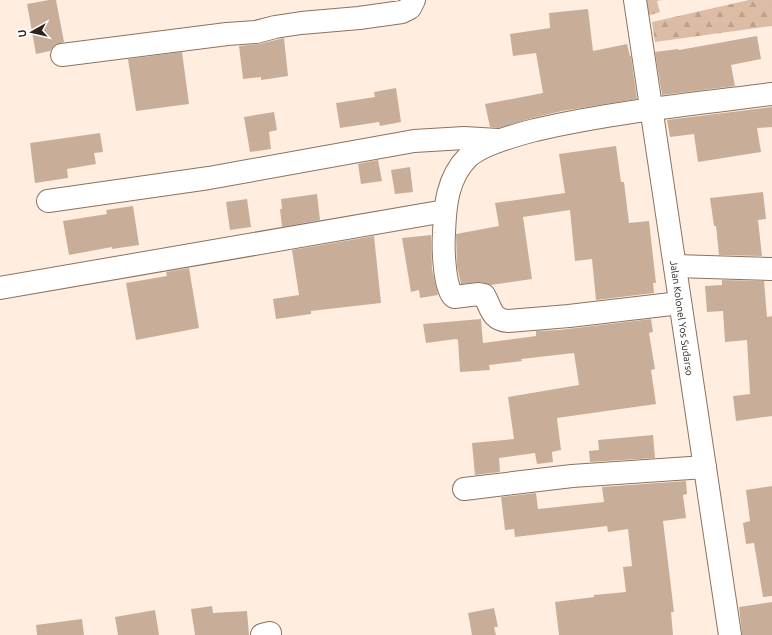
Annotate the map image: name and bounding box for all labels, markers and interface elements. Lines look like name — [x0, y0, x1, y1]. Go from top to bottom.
north arrow — [12, 12, 52, 52]
text: U — [16, 29, 29, 38]
street label: Jalan Kolonel Yos Sudarso — [668, 260, 695, 376]

